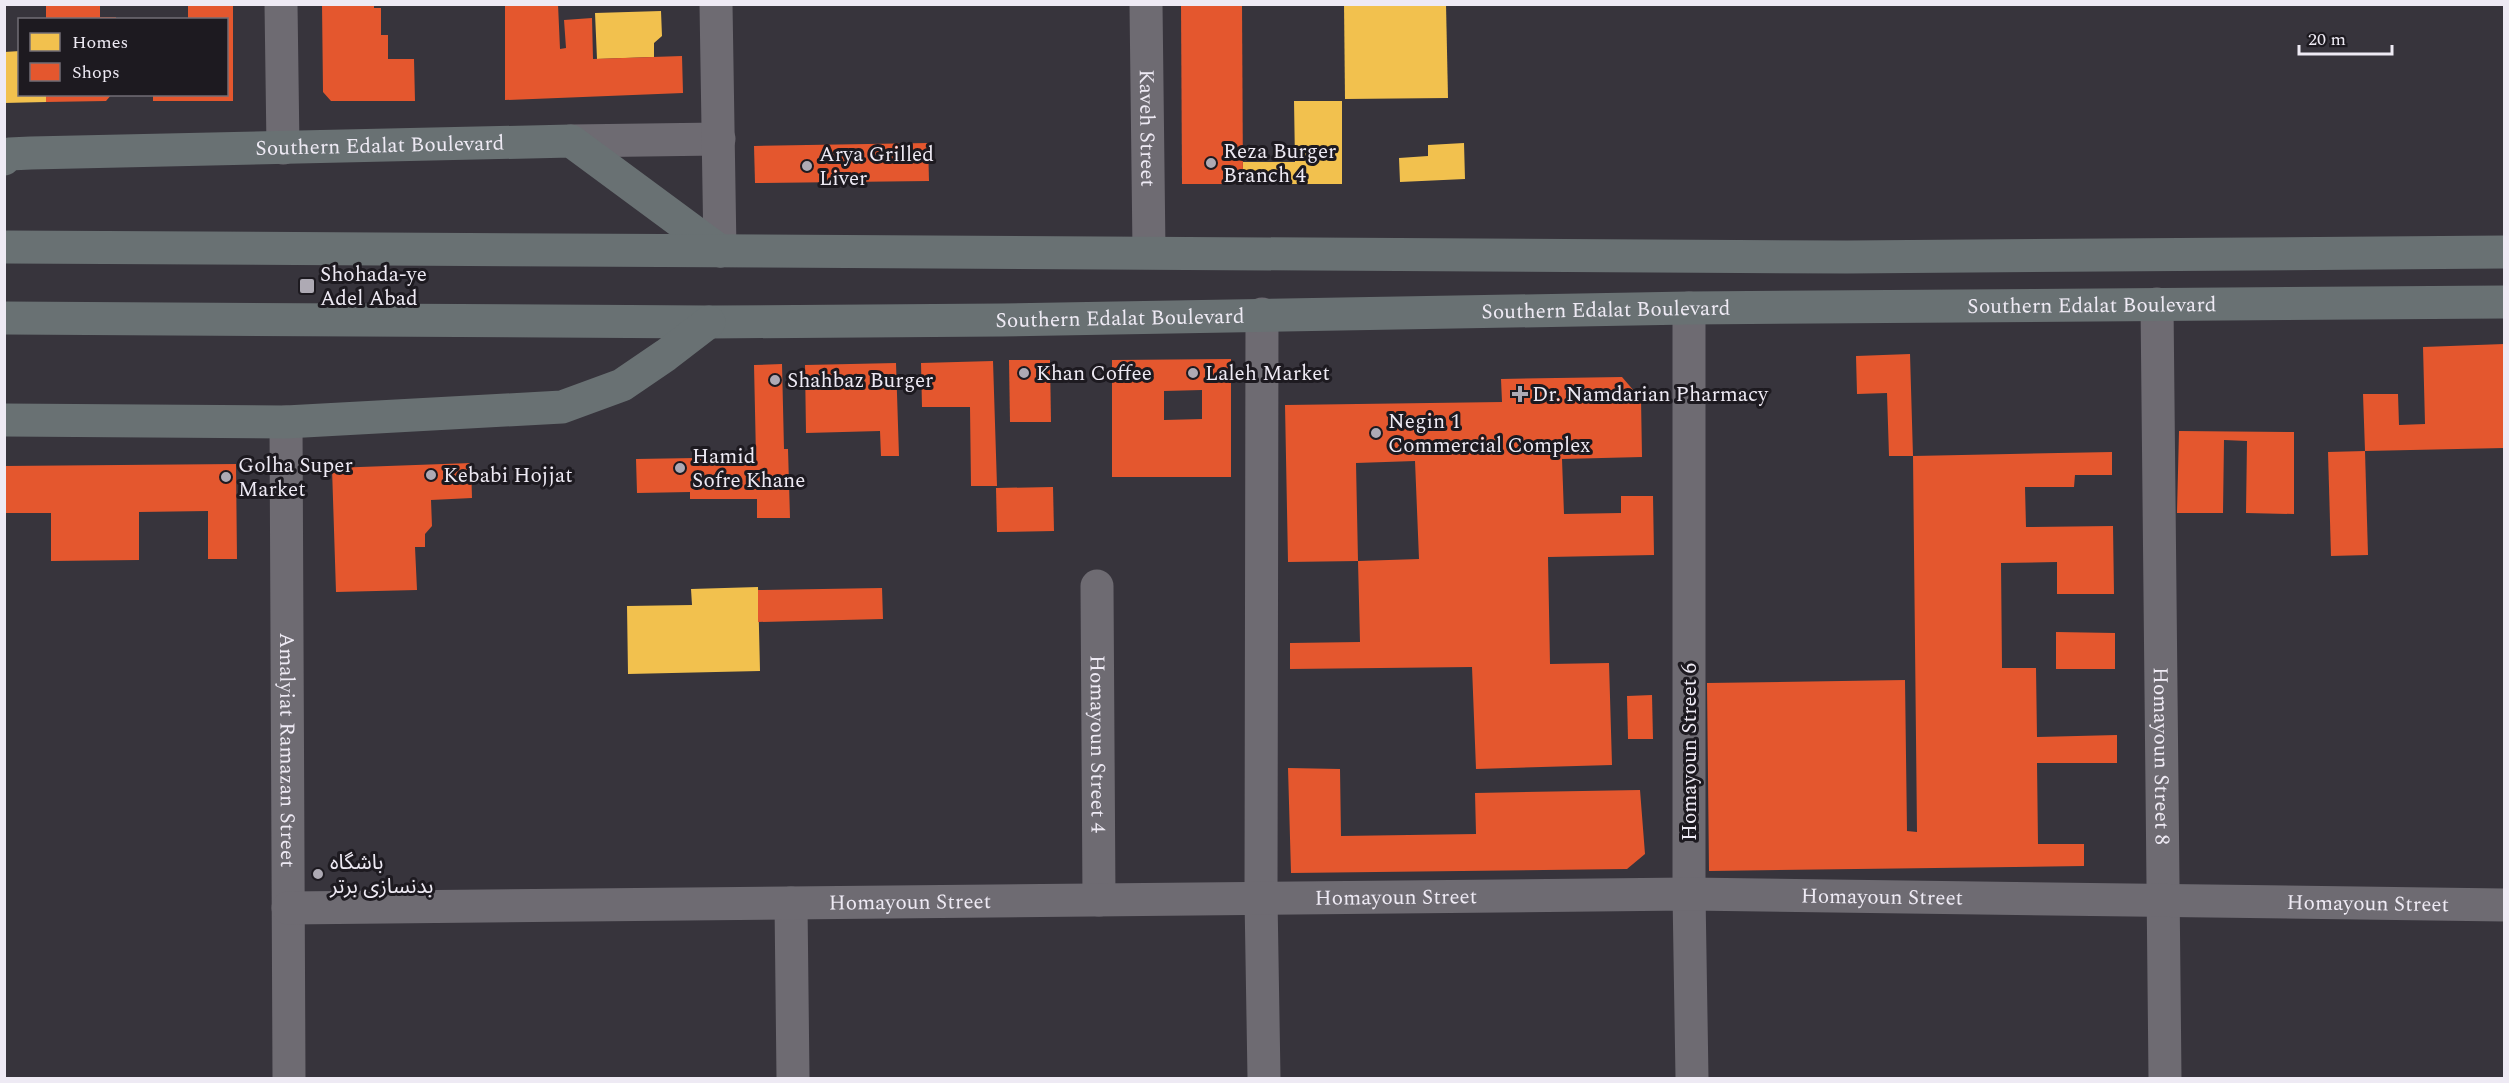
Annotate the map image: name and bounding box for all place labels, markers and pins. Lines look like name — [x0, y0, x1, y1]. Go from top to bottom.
place label: Reza Burger Branch 4 — [1223, 136, 1336, 192]
place label: Arya Grilled Liver — [819, 139, 934, 195]
marker: Reza Burger Branch 4 — [1204, 156, 1218, 170]
marker: Arya Grilled Liver — [800, 159, 814, 173]
place label: Shohada-ye Adel Abad — [320, 259, 427, 315]
marker: Shohada-ye Adel Abad — [298, 277, 316, 295]
place label: Khan Coffee — [1036, 358, 1152, 390]
place label: Laleh Market — [1205, 358, 1330, 390]
place label: Shahbaz Burger — [787, 365, 933, 397]
marker: Khan Coffee — [1017, 366, 1031, 380]
marker: Laleh Market — [1186, 366, 1200, 380]
marker: Shahbaz Burger — [768, 373, 782, 387]
place label: Dr. Namdarian Pharmacy — [1532, 379, 1769, 411]
marker: Dr. Namdarian Pharmacy — [1513, 387, 1527, 401]
place label: Negin 1 Commercial Complex — [1388, 406, 1591, 462]
marker: Negin 1 Commercial Complex — [1369, 426, 1383, 440]
place label: Hamid Sofre Khane — [692, 441, 805, 497]
place label: Golha Super Market — [238, 450, 353, 506]
place label: Kebabi Hojjat — [443, 460, 573, 492]
marker: Hamid Sofre Khane — [673, 461, 687, 475]
marker: Kebabi Hojjat — [424, 468, 438, 482]
marker: Golha Super Market — [219, 470, 233, 484]
place label: باشگاه بدنسازی برتر — [329, 847, 433, 903]
marker: باشگاه بدنسازی برتر — [311, 867, 325, 881]

